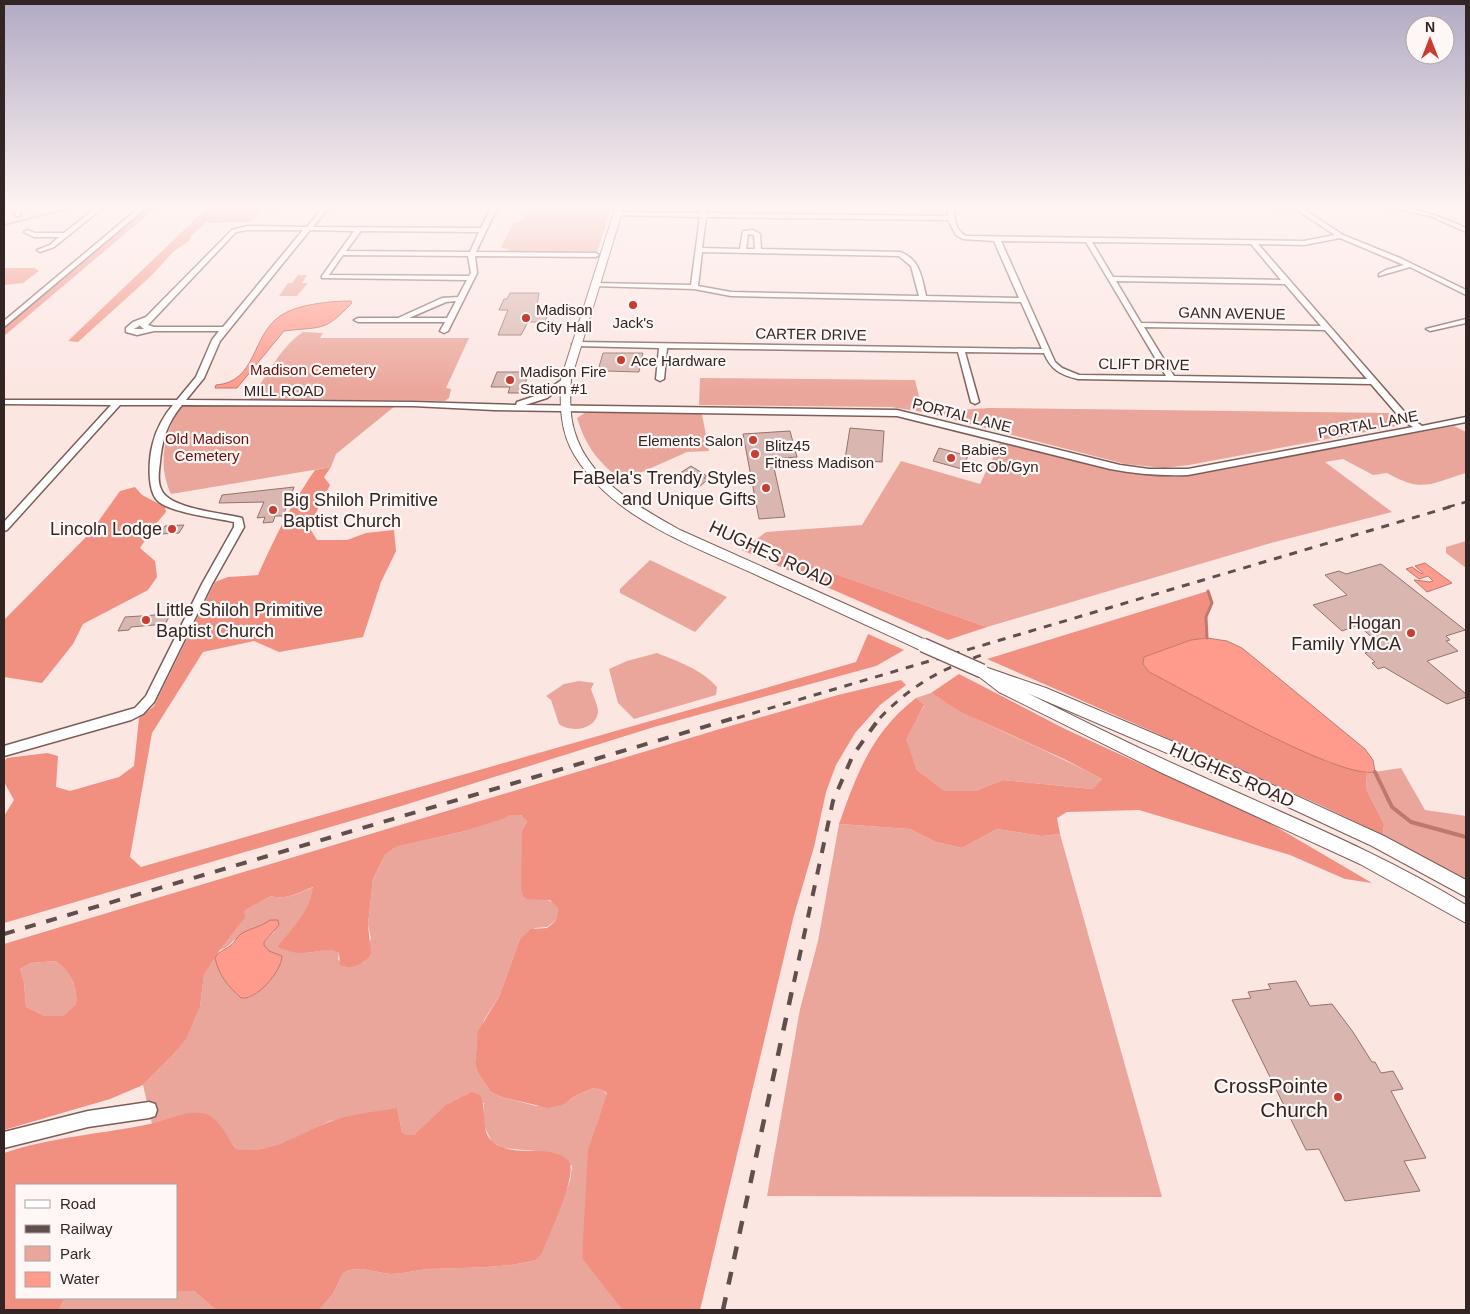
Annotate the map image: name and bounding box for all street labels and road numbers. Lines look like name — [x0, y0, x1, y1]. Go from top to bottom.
street label: GANN AVENUE — [1178, 304, 1286, 322]
street label: CARTER DRIVE — [755, 325, 867, 343]
street label: CLIFT DRIVE — [1098, 355, 1190, 373]
street label: MILL ROAD — [244, 382, 324, 399]
street label: PORTAL LANE — [911, 394, 1013, 436]
street label: PORTAL LANE — [1317, 407, 1419, 441]
street label: HUGHES ROAD — [706, 517, 836, 591]
street label: HUGHES ROAD — [1167, 739, 1297, 811]

